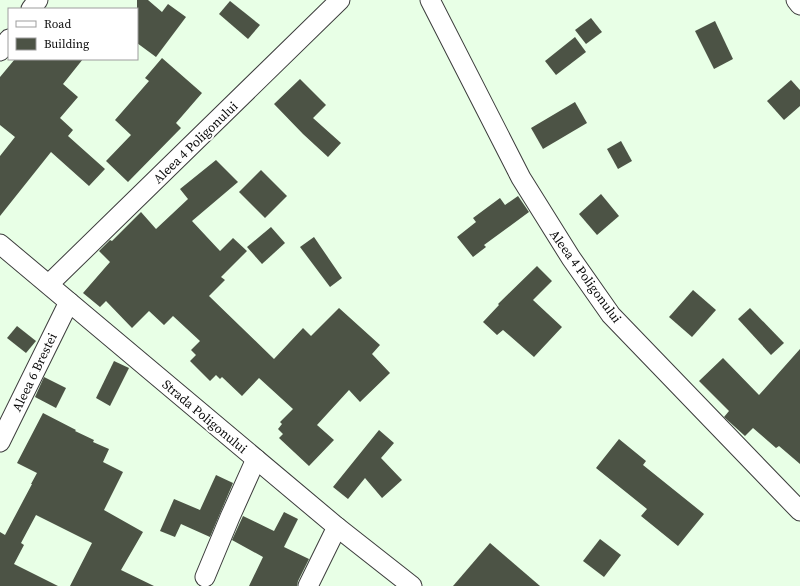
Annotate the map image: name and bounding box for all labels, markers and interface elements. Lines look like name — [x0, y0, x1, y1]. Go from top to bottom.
legend — [8, 8, 138, 60]
text: Road — [44, 16, 71, 32]
text: Building — [44, 36, 89, 52]
street label: Aleea 4 Poligonului — [149, 98, 241, 187]
street label: Aleea 4 Poligonului — [546, 226, 625, 326]
street label: Aleea 6 Brestei — [8, 330, 61, 414]
street label: Strada Poligonului — [159, 376, 251, 457]

